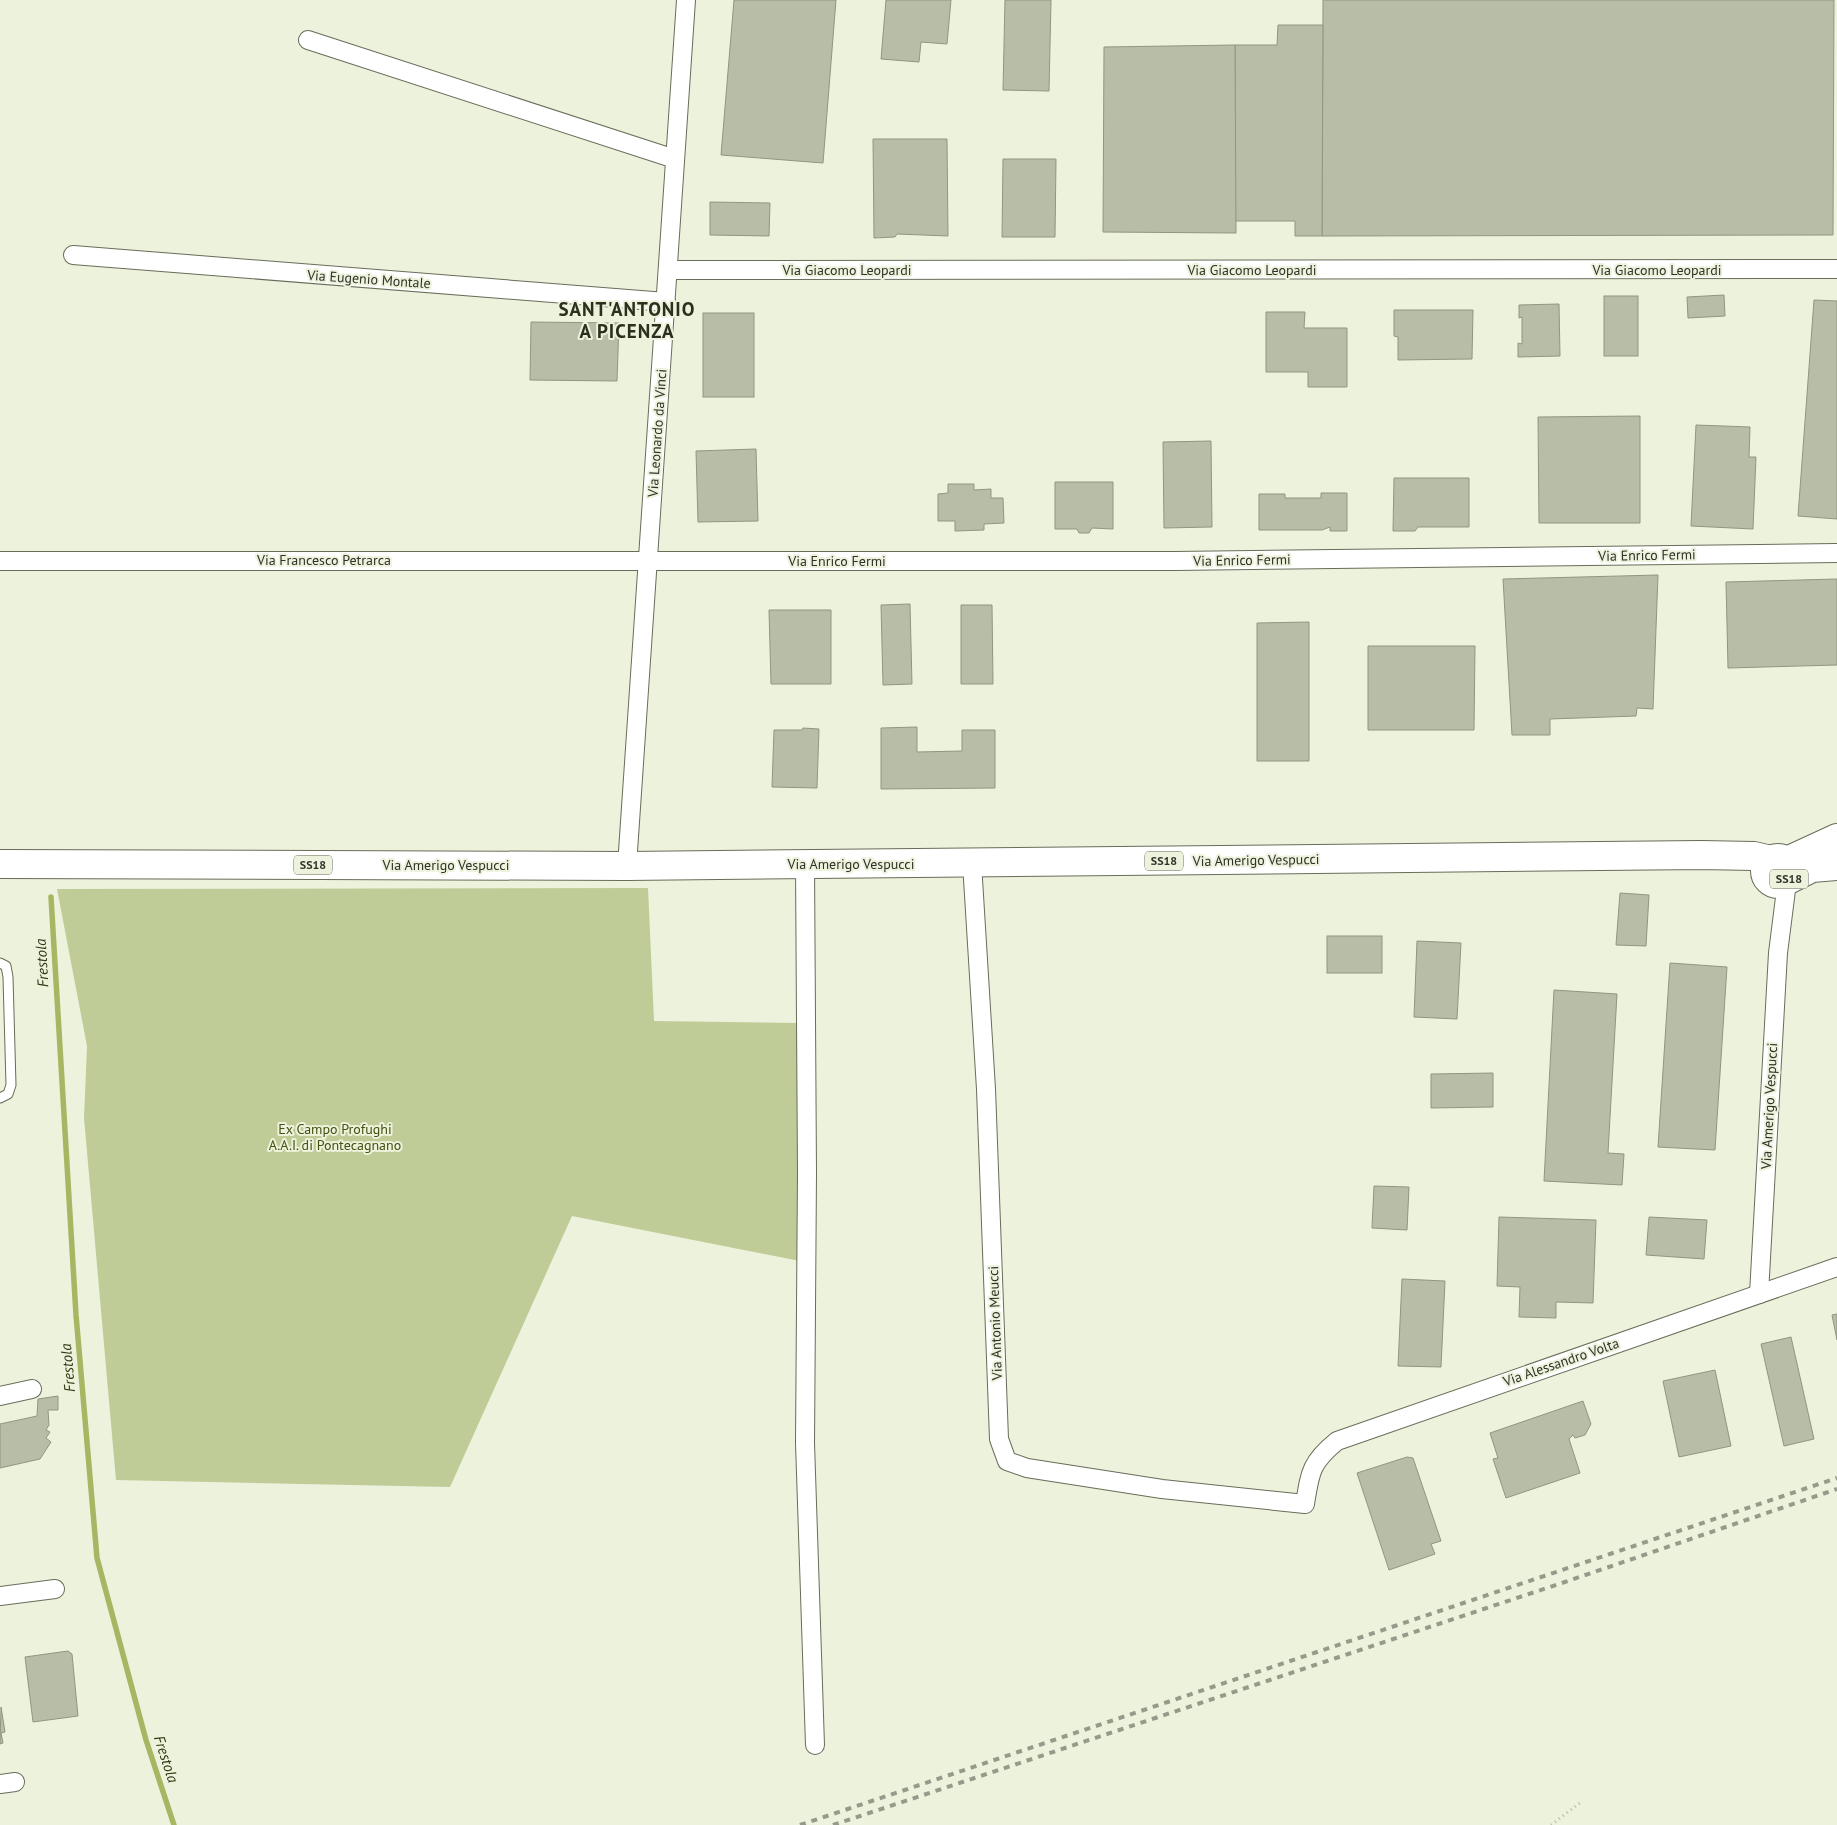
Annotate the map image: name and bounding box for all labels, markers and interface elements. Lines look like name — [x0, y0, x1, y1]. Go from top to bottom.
street label: Via Giacomo Leopardi — [781, 261, 912, 279]
street label: Via Giacomo Leopardi — [1186, 261, 1317, 279]
street label: Via Giacomo Leopardi — [1591, 261, 1722, 279]
street label: Via Eugenio Montale — [306, 266, 431, 292]
district label: SANT'ANTONIO A PICENZA — [558, 297, 696, 343]
street label: Via Leonardo da Vinci — [643, 368, 670, 499]
street label: Via Enrico Fermi — [1597, 545, 1696, 565]
street label: Via Enrico Fermi — [1192, 550, 1291, 570]
street label: Via Francesco Petrarca — [256, 551, 391, 569]
street label: Via Enrico Fermi — [787, 552, 886, 570]
street label: Via Amerigo Vespucci — [1191, 850, 1320, 870]
road number: SS18 — [1145, 851, 1183, 870]
street label: Via Amerigo Vespucci — [787, 855, 914, 873]
road number: SS18 — [294, 856, 332, 874]
street label: Via Amerigo Vespucci — [382, 856, 509, 874]
road number: SS18 — [1770, 870, 1808, 889]
water label: Frestola — [31, 938, 52, 988]
street label: Via Amerigo Vespucci — [1757, 1042, 1781, 1171]
park label: Ex Campo Profughi A.A.I. di Pontecagnano — [269, 1120, 401, 1154]
street label: Via Antonio Meucci — [984, 1266, 1006, 1381]
street label: Via Alessandro Volta — [1500, 1334, 1621, 1391]
water label: Frestola — [56, 1342, 79, 1393]
water label: Frestola — [150, 1733, 183, 1786]

